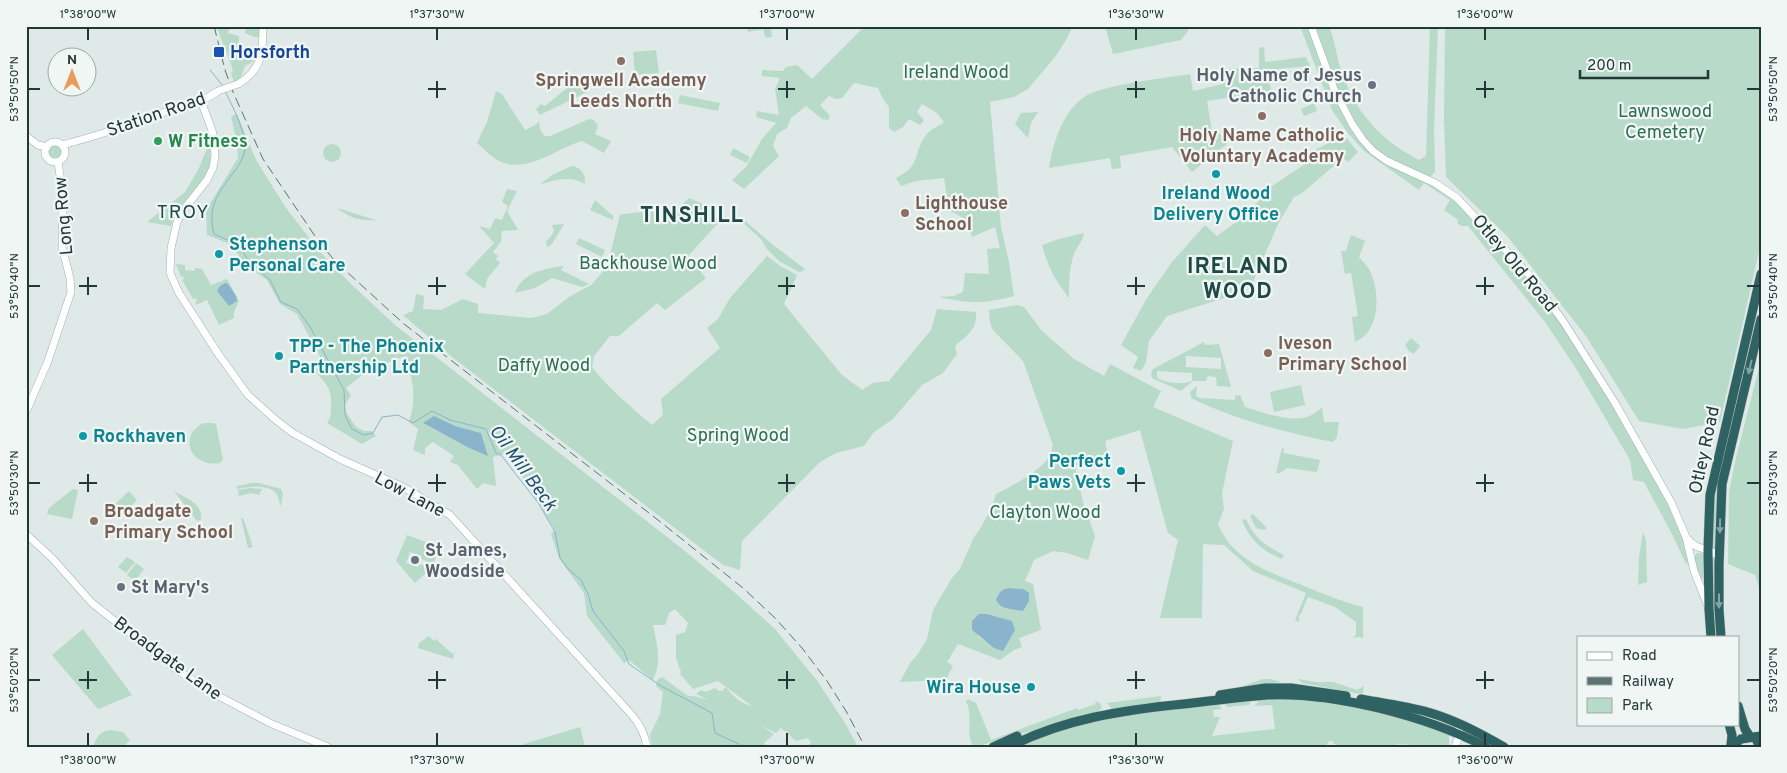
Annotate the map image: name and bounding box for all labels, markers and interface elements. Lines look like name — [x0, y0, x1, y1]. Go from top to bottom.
text: 1°38'00"W — [60, 7, 116, 23]
text: 1°37'30"W — [409, 7, 465, 23]
text: 1°37'00"W — [759, 7, 815, 23]
text: 1°36'30"W — [1108, 7, 1164, 23]
text: 1°36'00"W — [1457, 7, 1513, 23]
place label: Horsforth — [230, 42, 310, 65]
marker: Horsforth — [212, 45, 226, 59]
north arrow — [48, 48, 98, 98]
scale bar — [1580, 48, 1707, 80]
text: N — [67, 52, 77, 69]
marker: Springwell Academy Leeds North — [615, 55, 627, 67]
text: 53°50'50"N — [7, 56, 23, 122]
text: 53°50'50"N — [1766, 56, 1782, 122]
text: 200 m — [1587, 57, 1632, 76]
park label: Ireland Wood — [903, 62, 1009, 85]
place label: Holy Name of Jesus Catholic Church — [1196, 65, 1362, 109]
place label: Springwell Academy Leeds North — [535, 70, 707, 114]
marker: Holy Name of Jesus Catholic Church — [1366, 79, 1378, 91]
street label: Station Road — [104, 88, 209, 143]
park label: Lawnswood Cemetery — [1618, 101, 1712, 145]
marker: Holy Name Catholic Voluntary Academy — [1256, 110, 1268, 122]
place label: Holy Name Catholic Voluntary Academy — [1179, 125, 1345, 169]
place label: W Fitness — [168, 131, 248, 154]
marker: W Fitness — [152, 135, 164, 147]
marker: Ireland Wood Delivery Office — [1210, 168, 1222, 180]
street label: Long Row — [50, 175, 79, 256]
place label: Ireland Wood Delivery Office — [1153, 183, 1279, 227]
place label: Lighthouse School — [915, 193, 1008, 237]
district label: TROY — [157, 201, 209, 225]
district label: TINSHILL — [640, 203, 744, 230]
marker: Lighthouse School — [899, 207, 911, 219]
street label: Otley Old Road — [1466, 210, 1562, 318]
place label: Stephenson Personal Care — [229, 234, 346, 278]
marker: Stephenson Personal Care — [213, 248, 225, 260]
text: 53°50'40"N — [7, 253, 23, 319]
park label: Backhouse Wood — [579, 253, 717, 276]
text: 53°50'40"N — [1766, 253, 1782, 319]
district label: IRELAND WOOD — [1187, 254, 1289, 306]
place label: Iveson Primary School — [1278, 333, 1407, 377]
place label: TPP - The Phoenix Partnership Ltd — [289, 336, 444, 380]
marker: Iveson Primary School — [1262, 347, 1274, 359]
marker: TPP - The Phoenix Partnership Ltd — [273, 350, 285, 362]
park label: Daffy Wood — [498, 355, 590, 378]
one-way arrow — [1746, 359, 1754, 374]
street label: Otley Road — [1685, 404, 1726, 496]
water label: Oil Mill Beck — [483, 420, 562, 516]
park label: Spring Wood — [687, 425, 789, 448]
place label: Rockhaven — [93, 426, 186, 449]
marker: Rockhaven — [77, 430, 89, 442]
text: 53°50'30"N — [7, 450, 23, 516]
text: 53°50'30"N — [1766, 450, 1782, 516]
place label: Perfect Paws Vets — [1028, 451, 1111, 495]
marker: Perfect Paws Vets — [1115, 465, 1127, 477]
street label: Low Lane — [370, 467, 449, 524]
place label: Broadgate Primary School — [104, 501, 233, 545]
park label: Clayton Wood — [989, 502, 1101, 525]
marker: Broadgate Primary School — [88, 515, 100, 527]
one-way arrow — [1716, 518, 1724, 534]
place label: St James, Woodside — [425, 540, 507, 584]
marker: St James, Woodside — [409, 554, 421, 566]
place label: St Mary's — [131, 577, 209, 600]
marker: St Mary's — [115, 581, 127, 593]
one-way arrow — [1715, 593, 1723, 609]
street label: Broadgate Lane — [108, 612, 226, 706]
legend — [1577, 636, 1740, 726]
text: 53°50'20"N — [7, 647, 23, 713]
text: Road — [1622, 647, 1657, 666]
text: 53°50'20"N — [1766, 647, 1782, 713]
text: Railway — [1622, 673, 1674, 692]
place label: Wira House — [926, 677, 1021, 700]
marker: Wira House — [1025, 681, 1037, 693]
text: Park — [1622, 697, 1653, 716]
text: 1°38'00"W — [60, 753, 116, 769]
text: 1°37'30"W — [409, 753, 465, 769]
text: 1°37'00"W — [759, 753, 815, 769]
text: 1°36'30"W — [1108, 753, 1164, 769]
text: 1°36'00"W — [1457, 753, 1513, 769]

